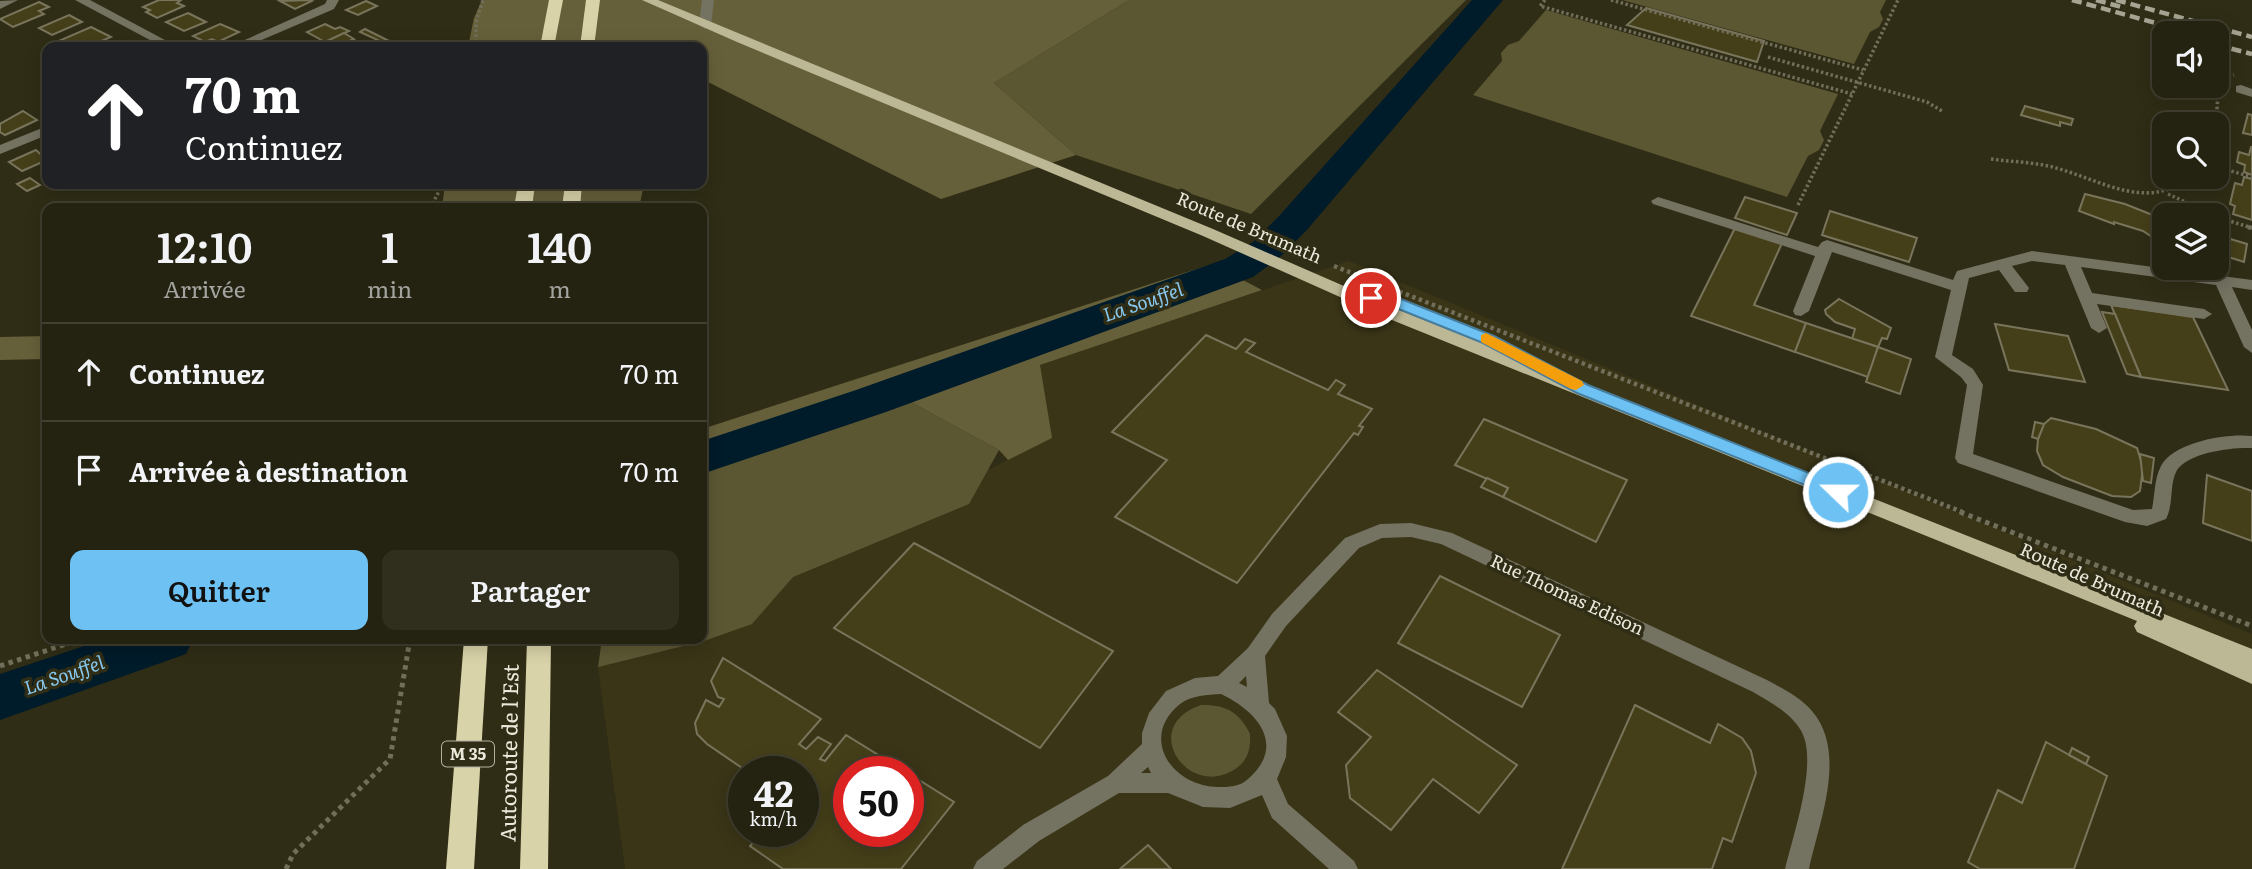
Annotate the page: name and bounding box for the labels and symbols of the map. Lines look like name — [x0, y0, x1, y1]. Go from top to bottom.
street label: Route de Brumath — [1173, 184, 1326, 269]
pin — [1341, 268, 1401, 328]
water label: La Souffel — [1099, 274, 1187, 328]
position arrow — [1801, 455, 1875, 529]
street label: Route de Brumath — [2016, 535, 2169, 623]
street label: Rue Thomas Edison — [1486, 546, 1649, 641]
water label: La Souffel — [20, 647, 108, 701]
street label: Autoroute de l’Est — [490, 663, 525, 842]
road number: M 35 — [442, 741, 494, 766]
speed limit sign: 50 — [833, 756, 924, 847]

